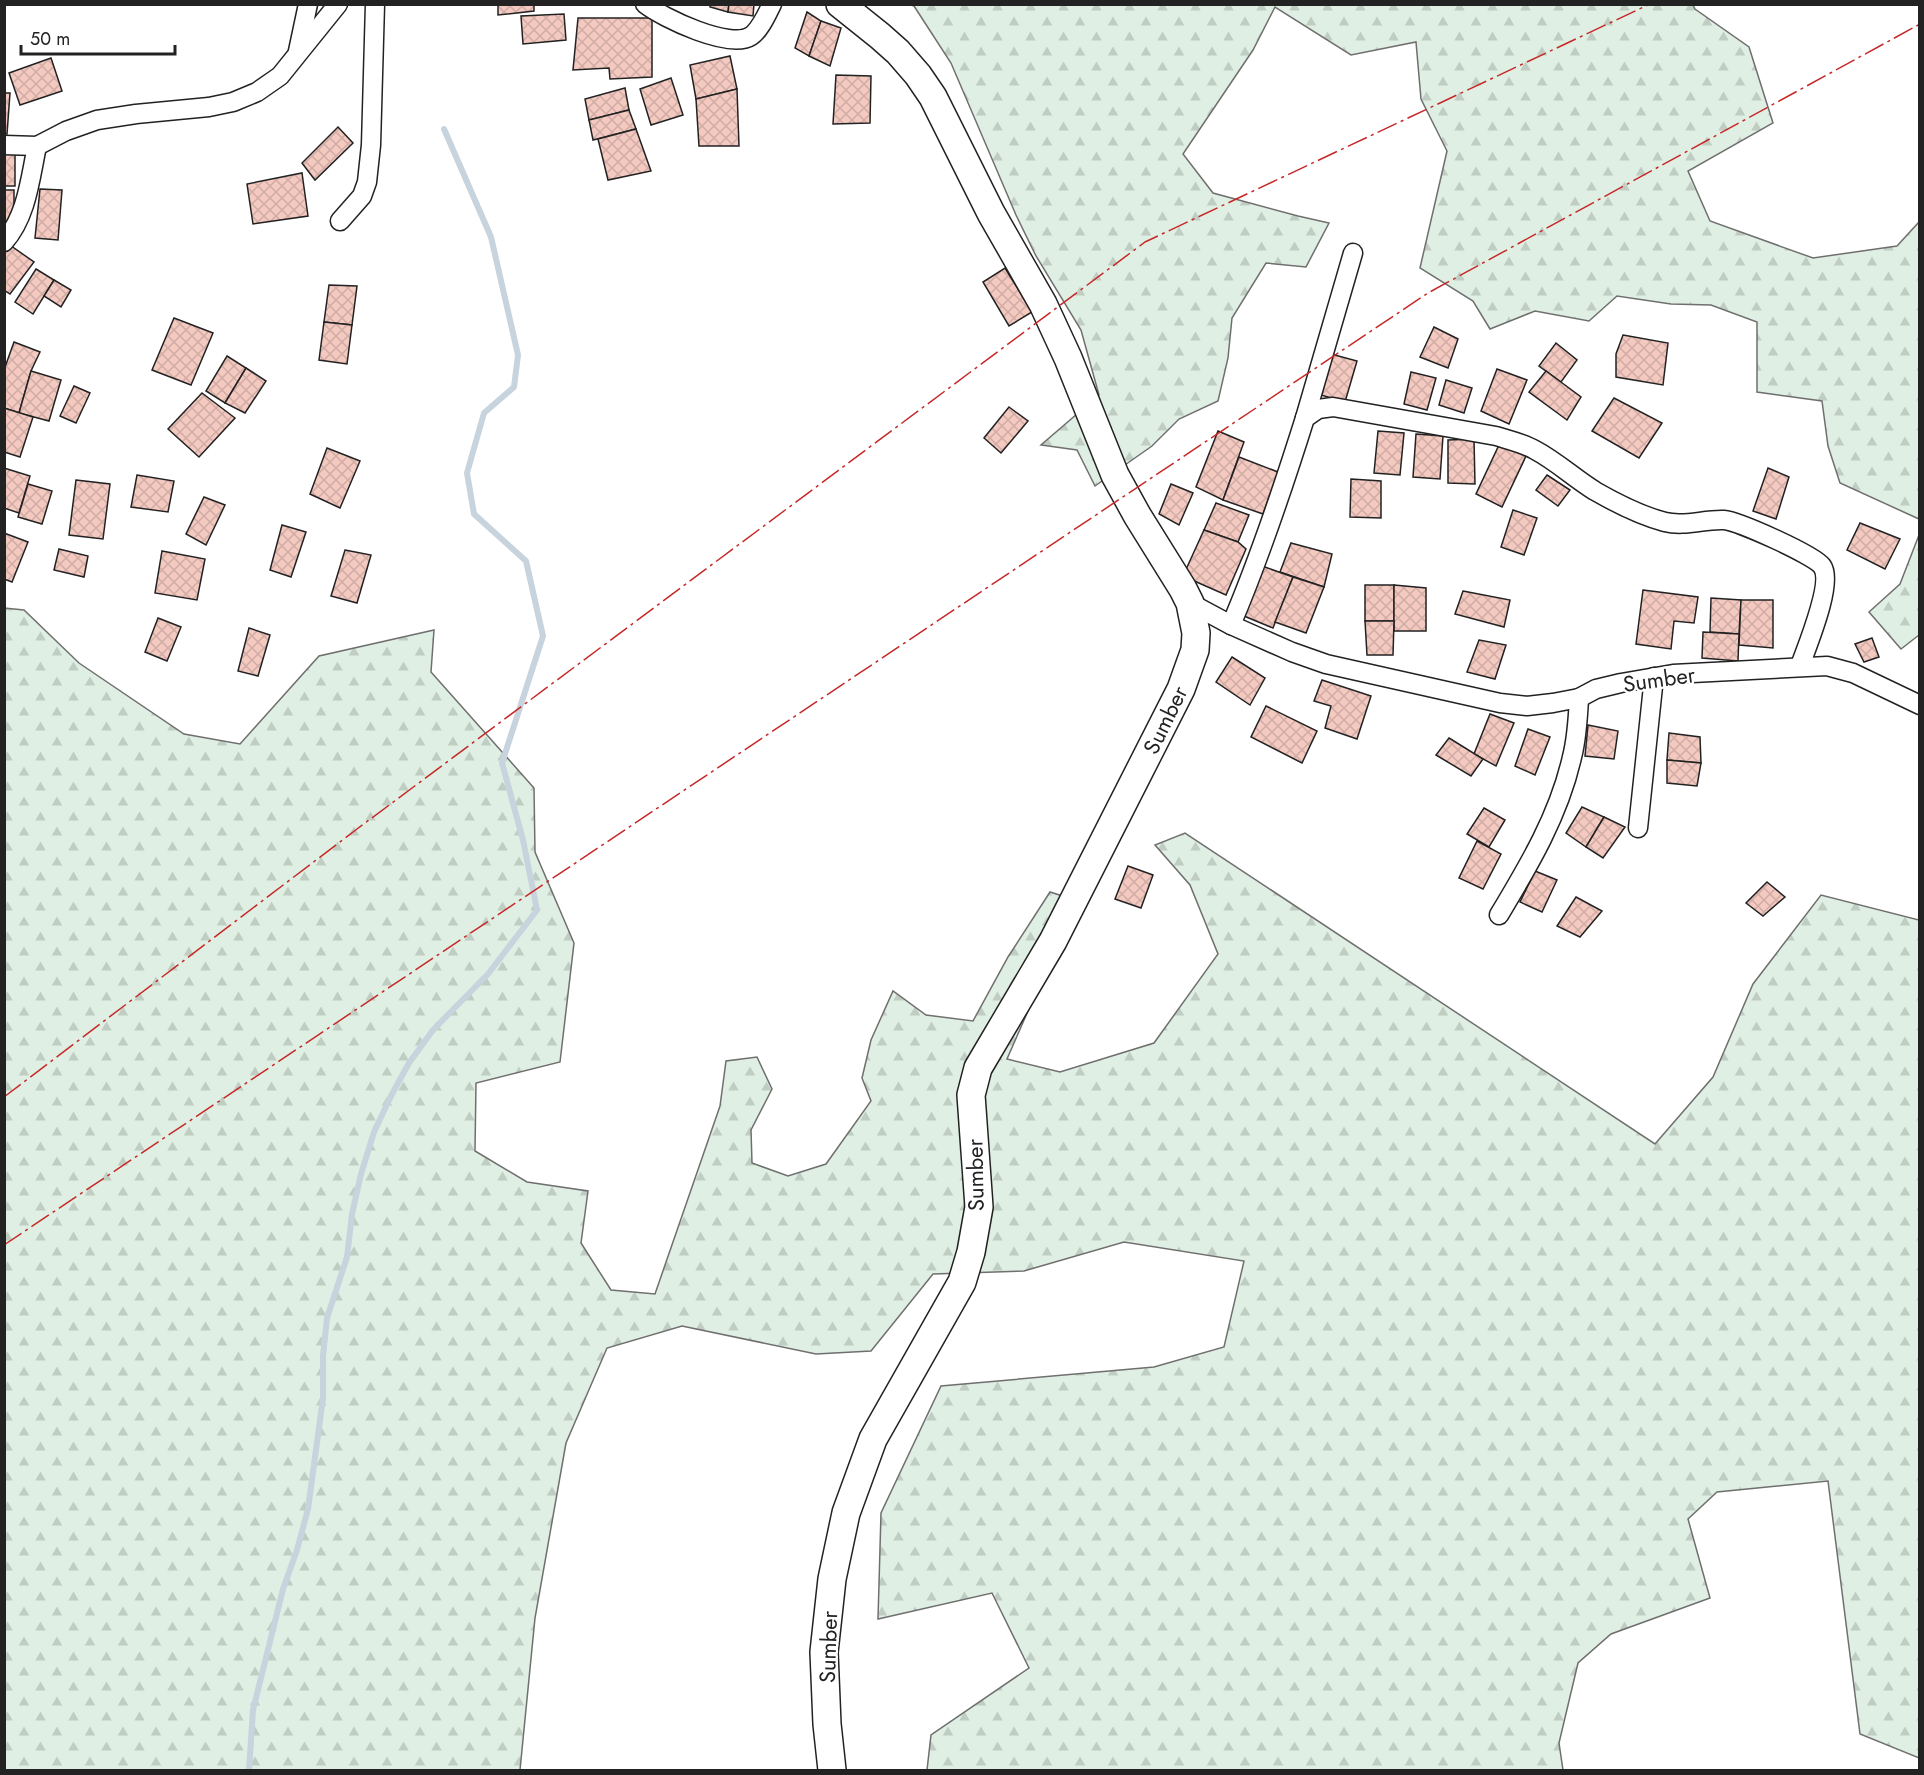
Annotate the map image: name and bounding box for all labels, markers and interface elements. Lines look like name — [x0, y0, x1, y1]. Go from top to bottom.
scale bar — [21, 18, 176, 56]
text: 50 m — [30, 26, 70, 52]
street label: Sumber — [1621, 658, 1697, 700]
street label: Sumber — [1135, 680, 1195, 759]
street label: Sumber — [958, 1138, 992, 1211]
street label: Sumber — [811, 1610, 845, 1684]

